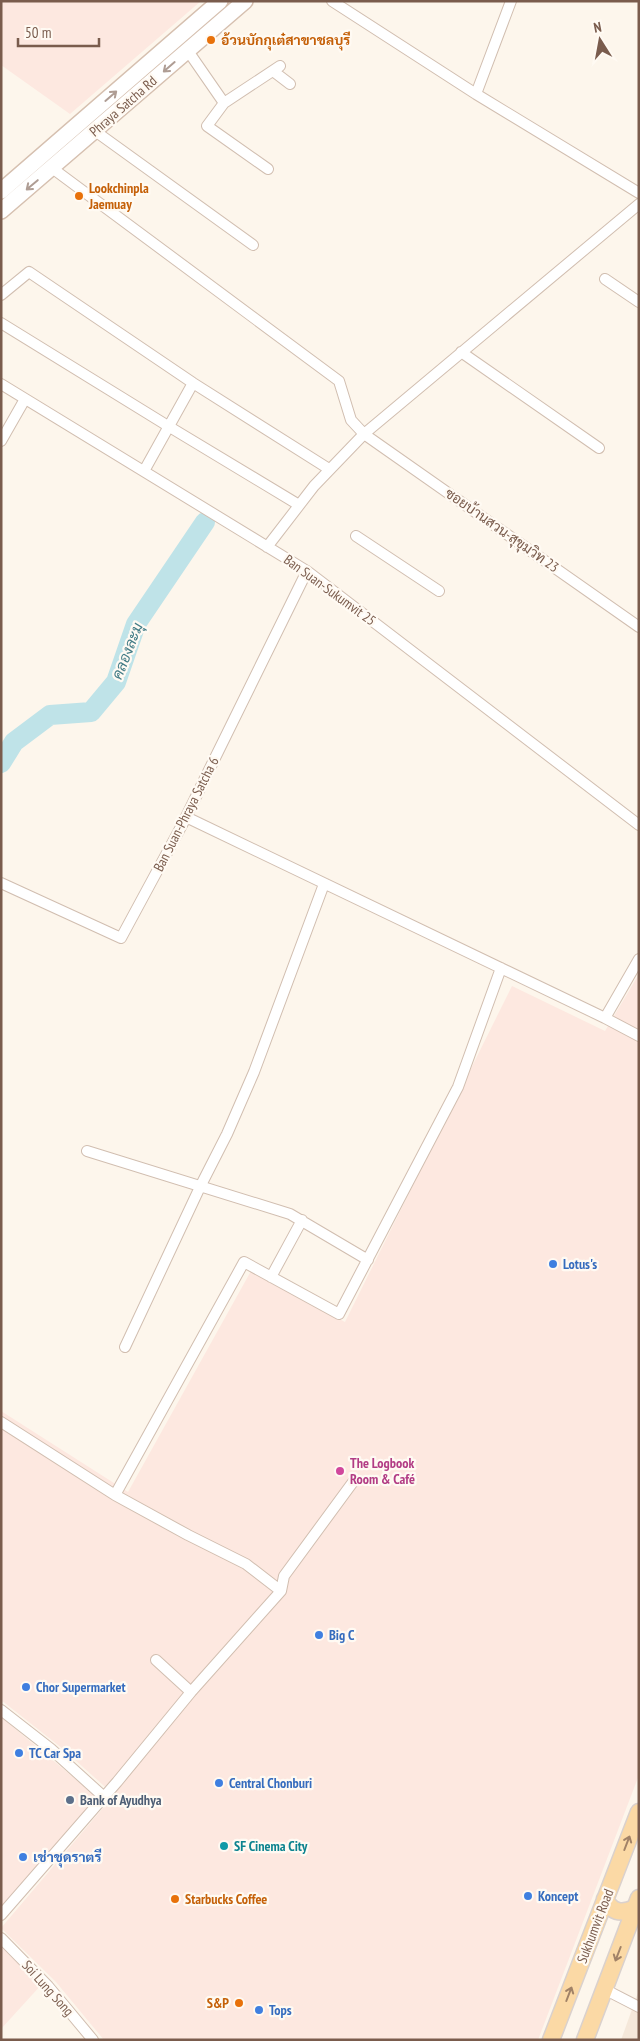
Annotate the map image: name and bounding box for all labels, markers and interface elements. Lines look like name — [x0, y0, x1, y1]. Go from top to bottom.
scale bar — [18, 15, 99, 47]
north arrow — [575, 15, 625, 65]
text: N — [592, 18, 603, 37]
text: 50 m — [25, 23, 51, 42]
place label: อ้วนบักกุเต๋สาขาชลบุรี — [221, 31, 351, 51]
marker: อ้วนบักกุเต๋สาขาชลบุรี — [205, 34, 217, 46]
one-way arrow — [162, 62, 175, 73]
street label: Phraya Satcha Rd — [86, 72, 160, 140]
one-way arrow — [105, 90, 118, 102]
one-way arrow — [26, 179, 39, 191]
place label: Lookchinpla Jaemuay — [88, 179, 149, 213]
marker: Lookchinpla Jaemuay — [73, 190, 85, 202]
street label: ซอยบ้านสวน-สุขุมวิท 23 — [441, 484, 562, 577]
street label: Ban Suan-Sukumvit 25 — [280, 550, 380, 630]
water label: คลองละมุ — [107, 620, 149, 683]
street label: Ban Suan-Phraya Satcha 6 — [149, 754, 223, 874]
place label: Lotus's — [563, 1255, 597, 1273]
marker: Lotus's — [547, 1258, 559, 1270]
place label: The Logbook Room & Café — [350, 1454, 415, 1488]
marker: The Logbook Room & Café — [334, 1465, 346, 1477]
place label: Big C — [329, 1626, 355, 1644]
marker: Big C — [313, 1629, 325, 1641]
place label: Chor Supermarket — [36, 1678, 126, 1696]
marker: Chor Supermarket — [20, 1681, 32, 1693]
place label: TC Car Spa — [29, 1744, 81, 1762]
marker: TC Car Spa — [13, 1747, 25, 1759]
place label: Central Chonburi — [229, 1774, 312, 1792]
marker: Central Chonburi — [213, 1777, 225, 1789]
place label: Bank of Ayudhya — [80, 1791, 162, 1809]
marker: Bank of Ayudhya — [64, 1794, 76, 1806]
one-way arrow — [623, 1835, 632, 1851]
place label: SF Cinema City — [234, 1837, 308, 1855]
marker: SF Cinema City — [218, 1840, 230, 1852]
place label: เช่าชุดราตรี — [33, 1848, 102, 1868]
marker: เช่าชุดราตรี — [17, 1851, 29, 1863]
street label: Sukhumvit Road — [573, 1886, 617, 1966]
place label: Koncept — [538, 1887, 578, 1905]
place label: Starbucks Coffee — [185, 1890, 267, 1908]
marker: Koncept — [522, 1890, 534, 1902]
marker: Starbucks Coffee — [169, 1893, 181, 1905]
one-way arrow — [613, 1946, 622, 1961]
street label: Soi Lung Song — [18, 1956, 78, 2020]
one-way arrow — [564, 1987, 574, 2002]
place label: S&P — [207, 1994, 229, 2012]
marker: S&P — [233, 1997, 245, 2009]
place label: Tops — [269, 2001, 292, 2019]
marker: Tops — [253, 2004, 265, 2016]

